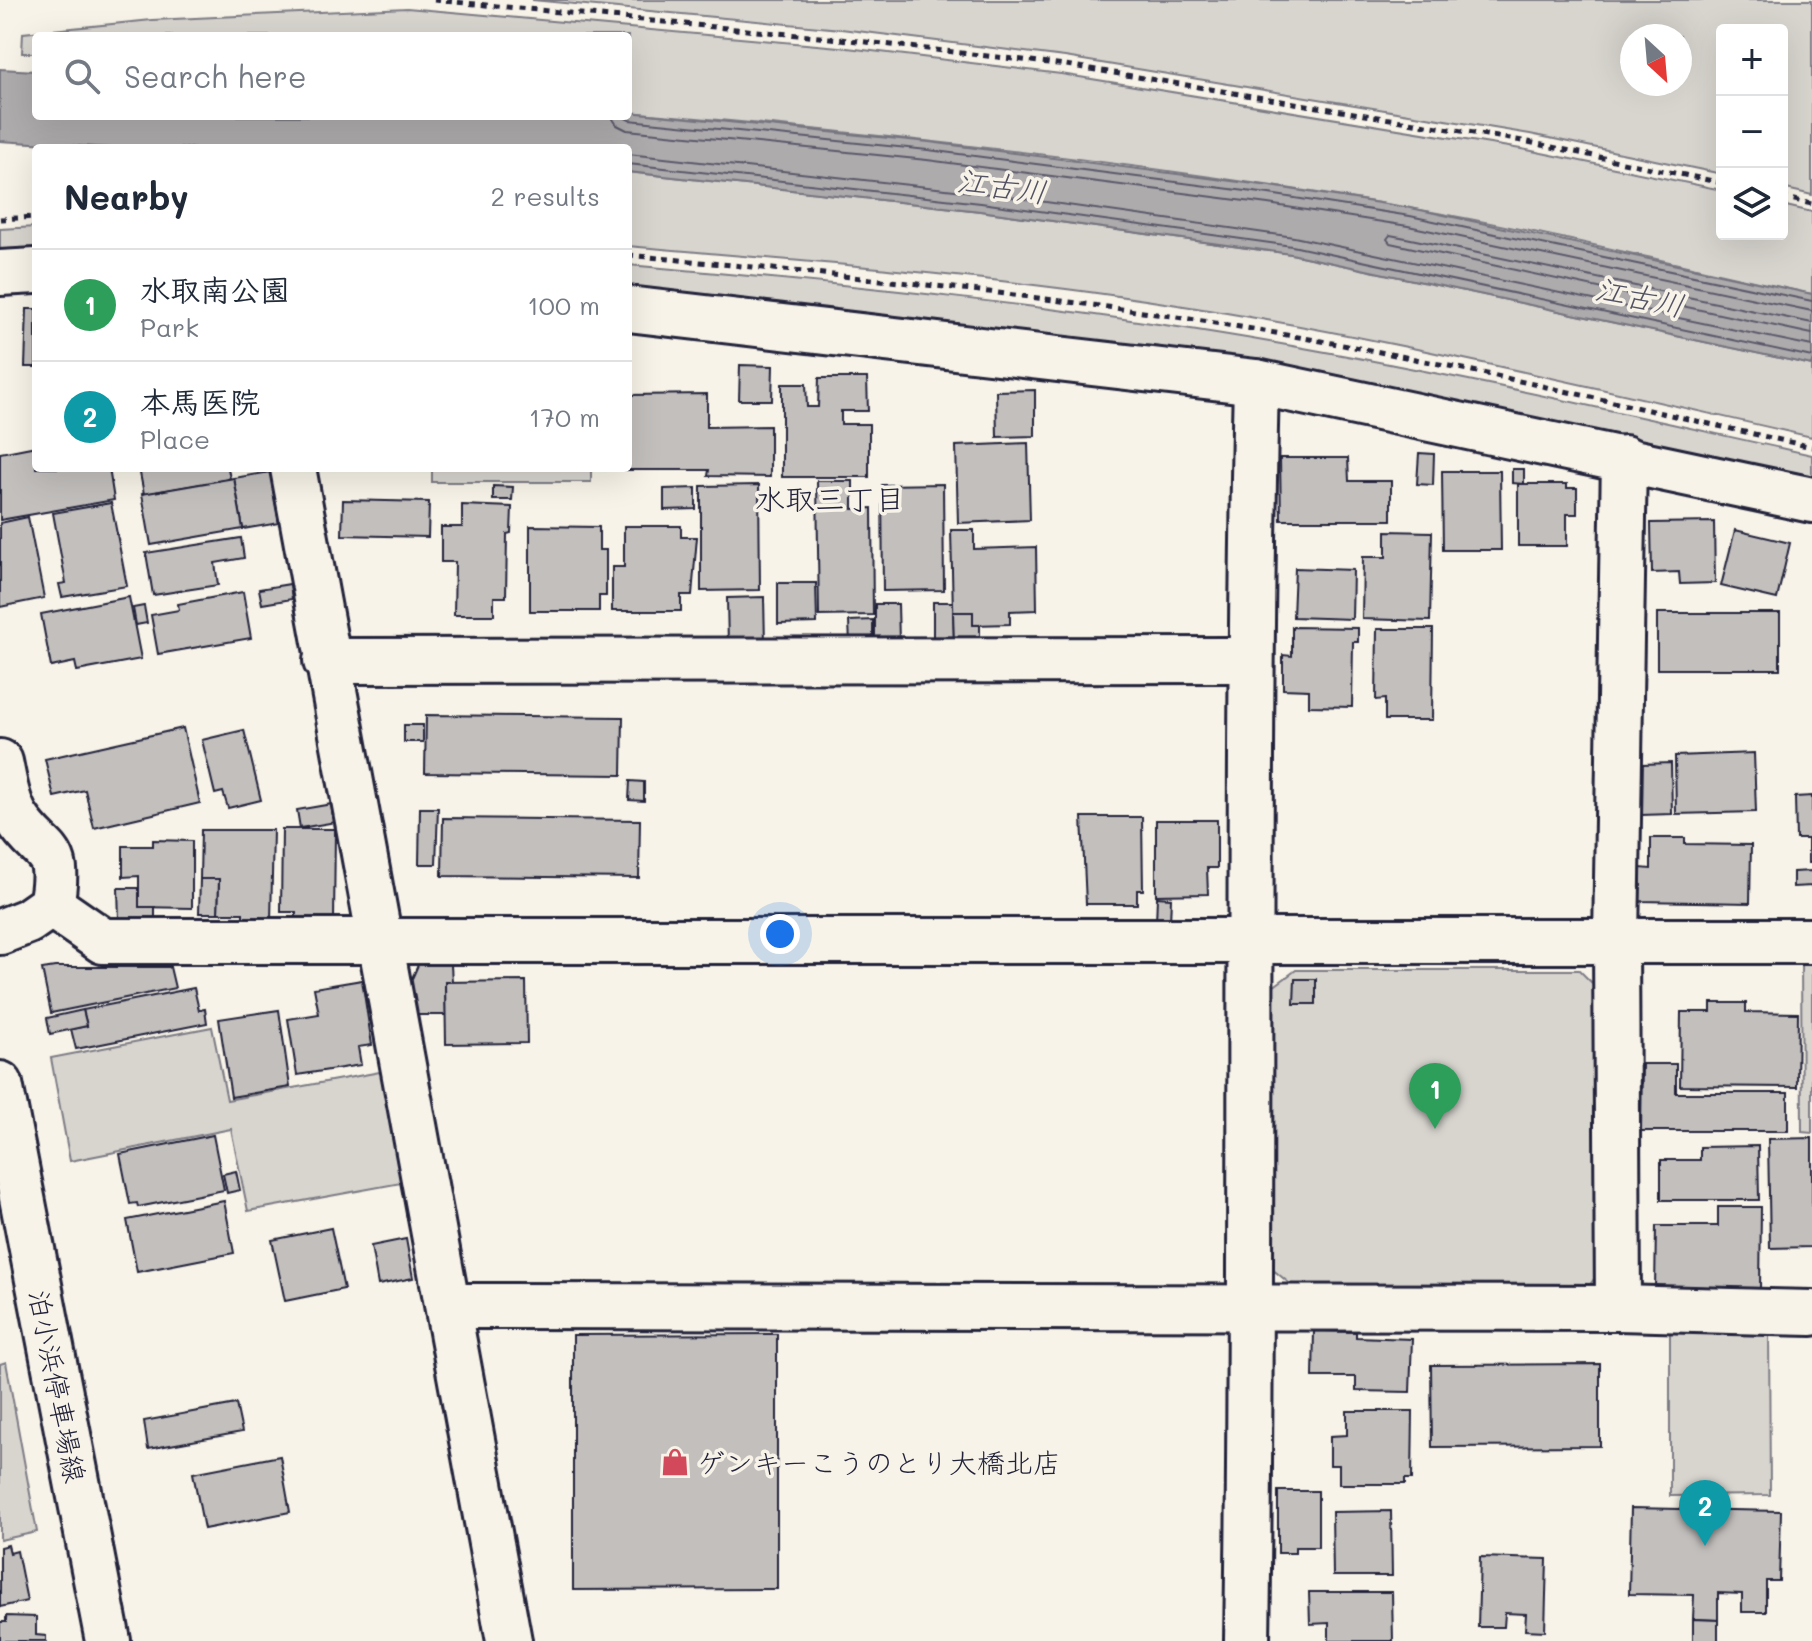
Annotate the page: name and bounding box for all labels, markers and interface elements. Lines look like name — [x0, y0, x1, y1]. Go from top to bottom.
north arrow — [1620, 24, 1692, 96]
map controls — [1716, 24, 1788, 240]
button: + — [1716, 24, 1788, 96]
search box — [32, 32, 632, 120]
icon: search — [60, 54, 104, 98]
text: Search here — [124, 56, 307, 96]
button: − — [1716, 96, 1788, 168]
water label: 江古川 — [955, 159, 1049, 211]
button: layers — [1716, 168, 1788, 240]
text: Nearby — [64, 174, 189, 219]
text: 2 results — [491, 179, 600, 213]
water label: 江古川 — [1592, 267, 1688, 325]
text: 水取南公園 — [140, 269, 290, 309]
text: 1 — [84, 288, 96, 322]
text: 100 m — [527, 288, 600, 322]
text: Park — [140, 310, 199, 344]
text: 本馬医院 — [140, 381, 260, 421]
text: 2 — [83, 400, 97, 434]
text: 170 m — [529, 400, 600, 434]
text: Place — [140, 422, 210, 456]
district label: 水取三丁目 — [755, 478, 905, 518]
your location — [760, 914, 800, 954]
pin: 1 — [1409, 1063, 1461, 1129]
street label: 泊小浜停車場線 — [22, 1286, 94, 1486]
place label: ゲンキーこうのとり大橋北店 — [697, 1444, 1061, 1480]
shop icon: ゲンキーこうのとり大橋北店 — [660, 1447, 690, 1477]
pin: 2 — [1679, 1480, 1731, 1546]

